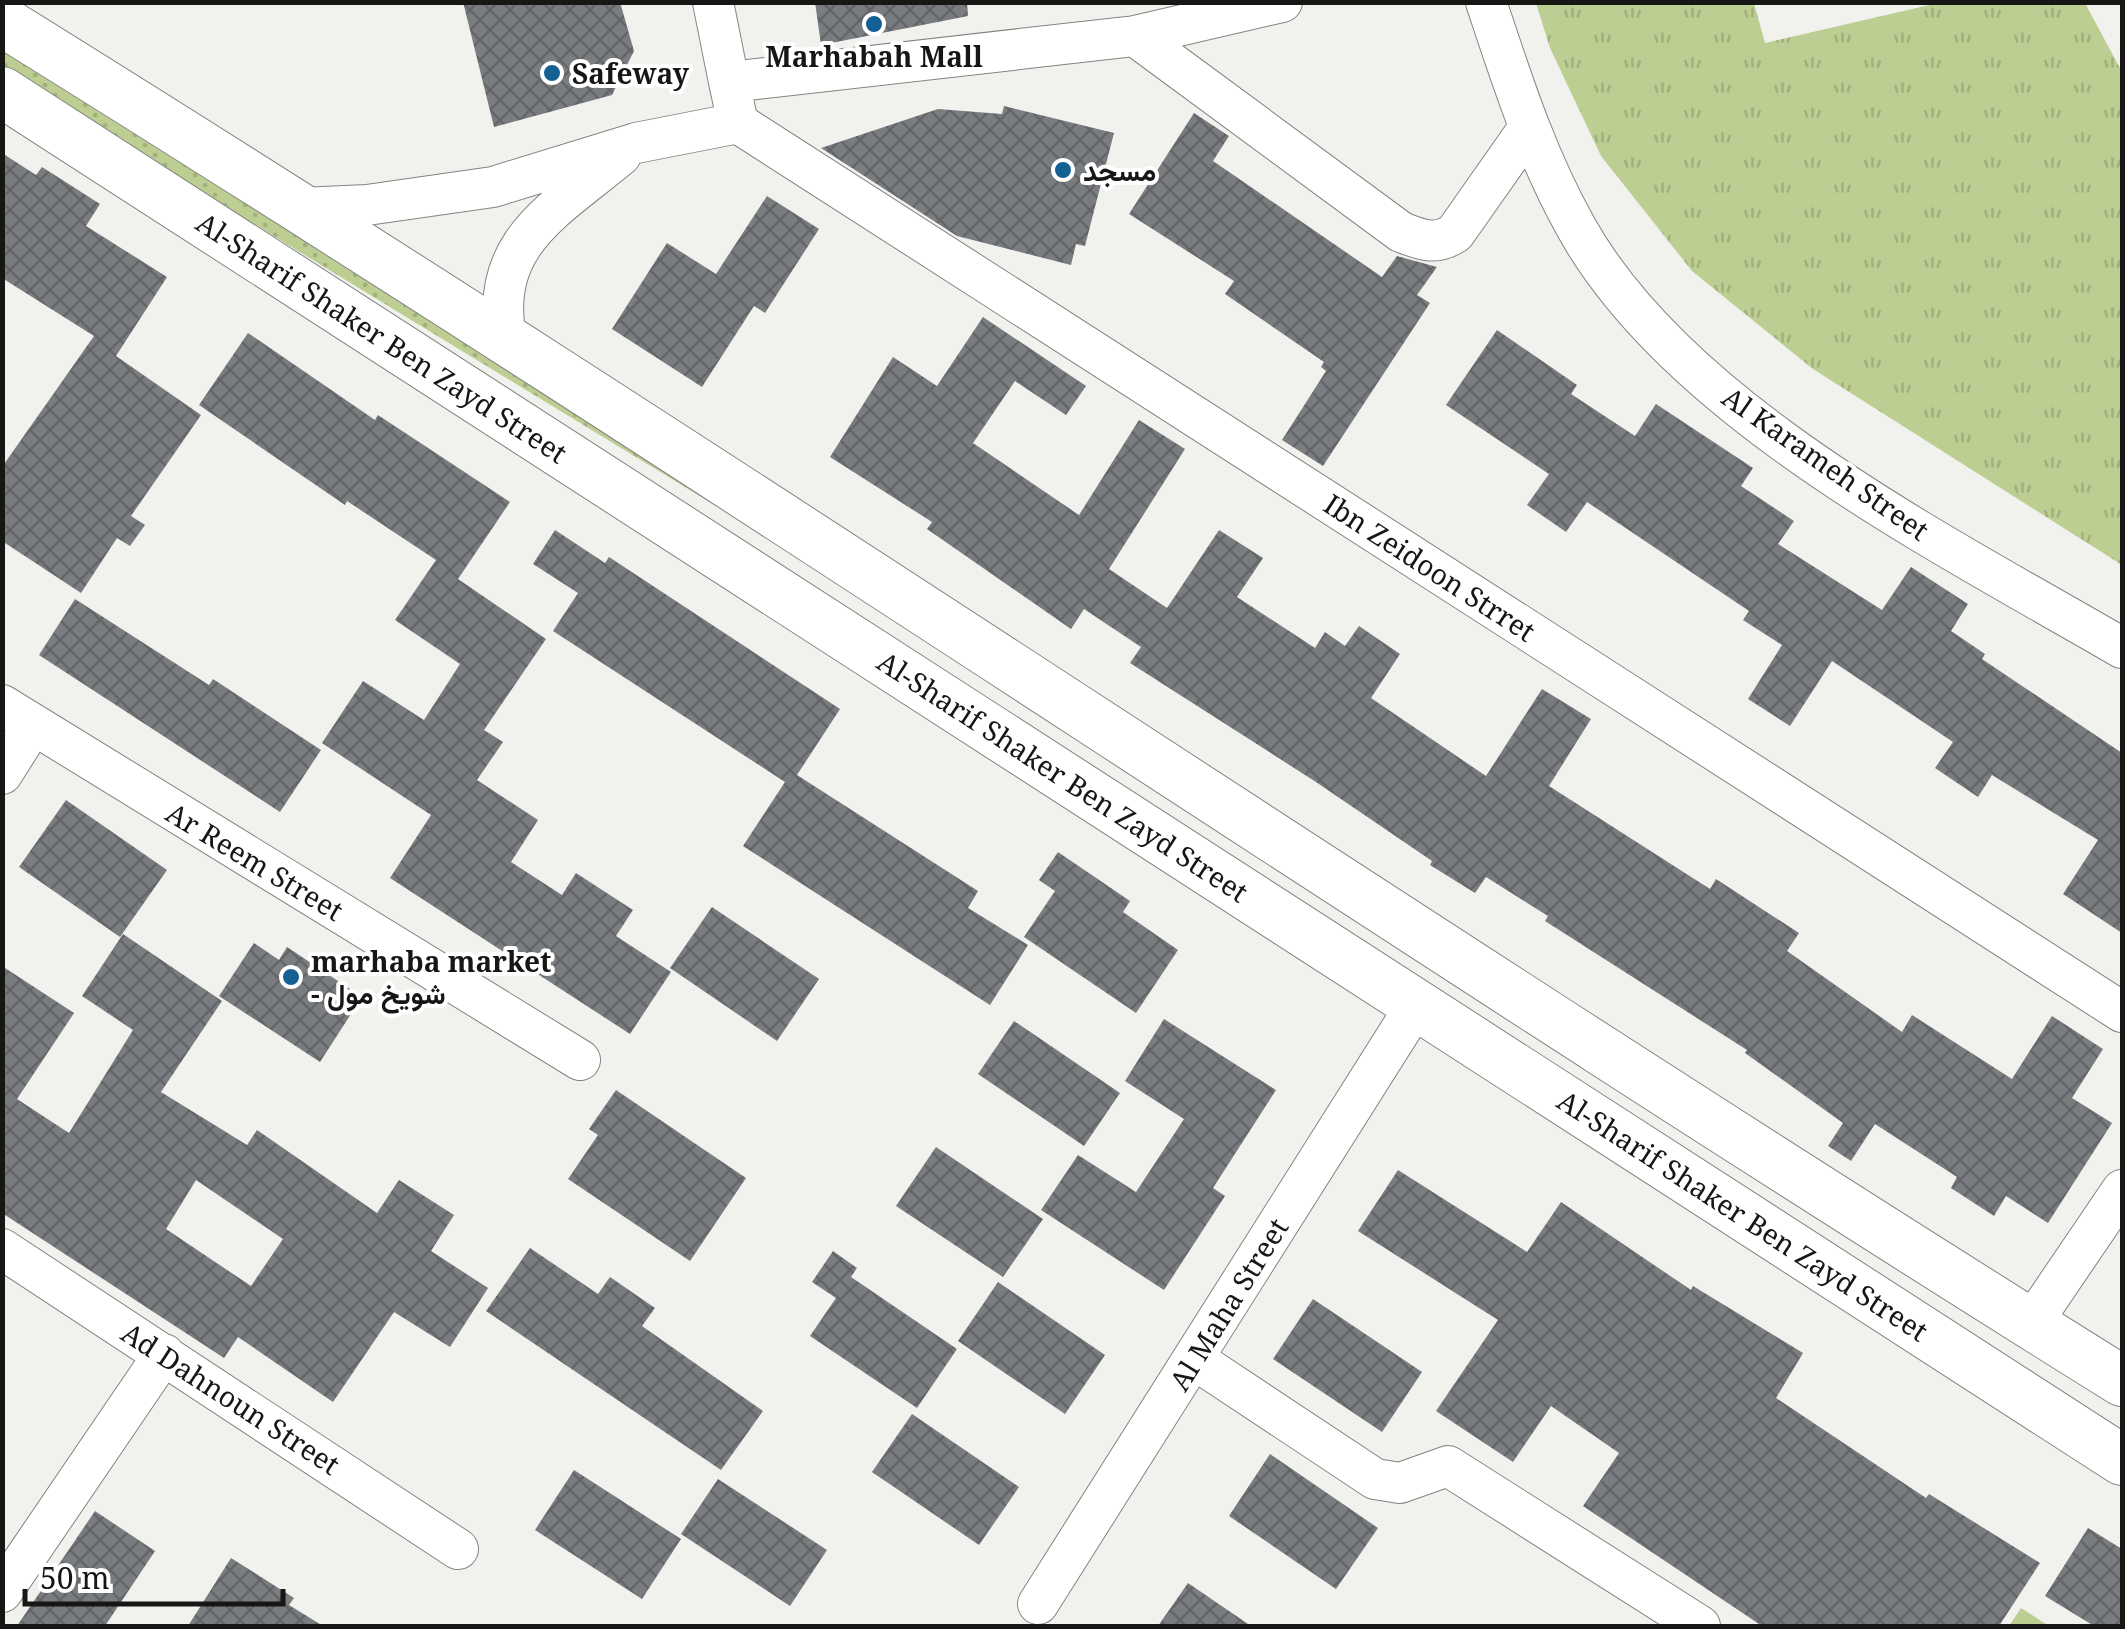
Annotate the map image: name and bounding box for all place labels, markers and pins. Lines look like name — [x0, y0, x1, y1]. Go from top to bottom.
marker: Marhabah Mall — [863, 13, 885, 35]
place label: Marhabah Mall — [765, 37, 983, 75]
place label: Safeway — [572, 54, 690, 92]
marker: Safeway — [541, 62, 563, 84]
place label: مسجد — [1083, 151, 1156, 189]
marker: مسجد — [1052, 159, 1074, 181]
place label: marhaba market - شويخ مول — [311, 942, 551, 1014]
marker: marhaba market - شويخ مول — [280, 966, 302, 988]

